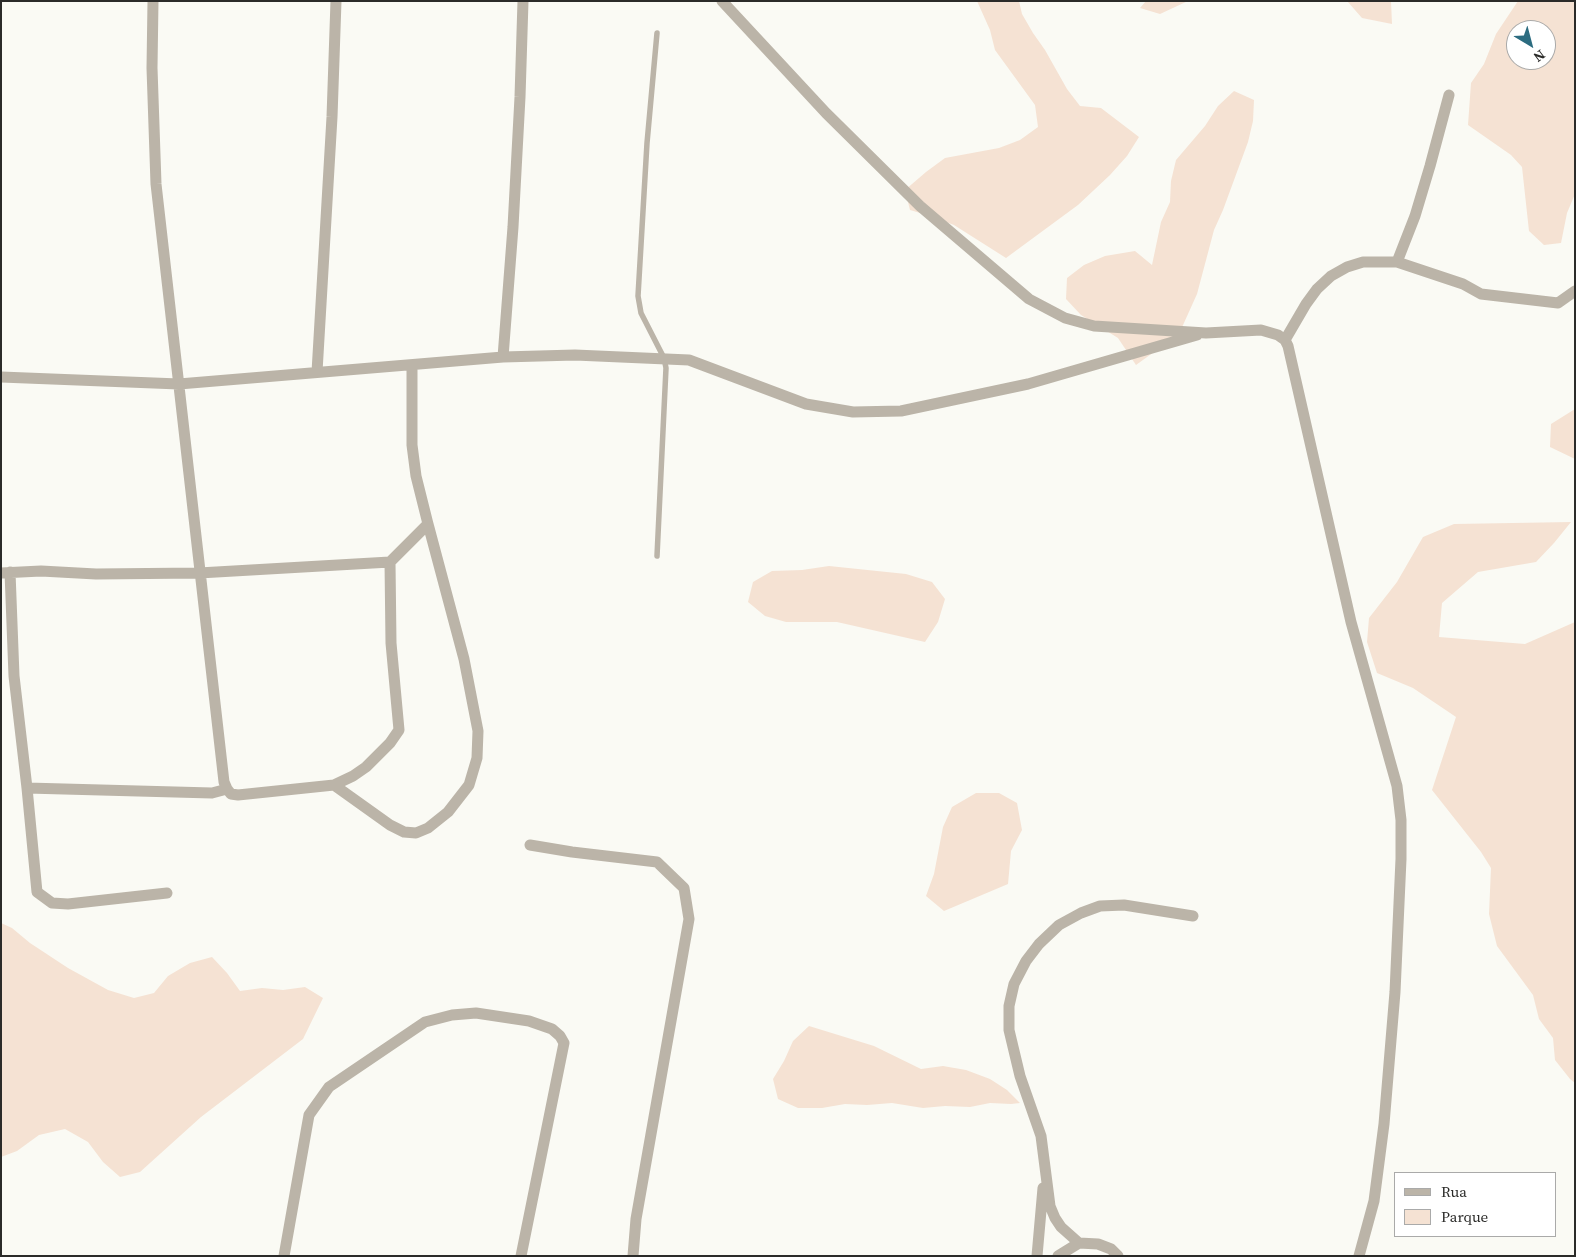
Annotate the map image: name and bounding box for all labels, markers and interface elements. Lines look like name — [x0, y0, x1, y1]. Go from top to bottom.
north arrow — [1506, 20, 1556, 70]
text: N — [1529, 45, 1550, 67]
legend — [1394, 1172, 1556, 1237]
text: Rua — [1441, 1181, 1467, 1202]
text: Parque — [1441, 1206, 1488, 1227]

